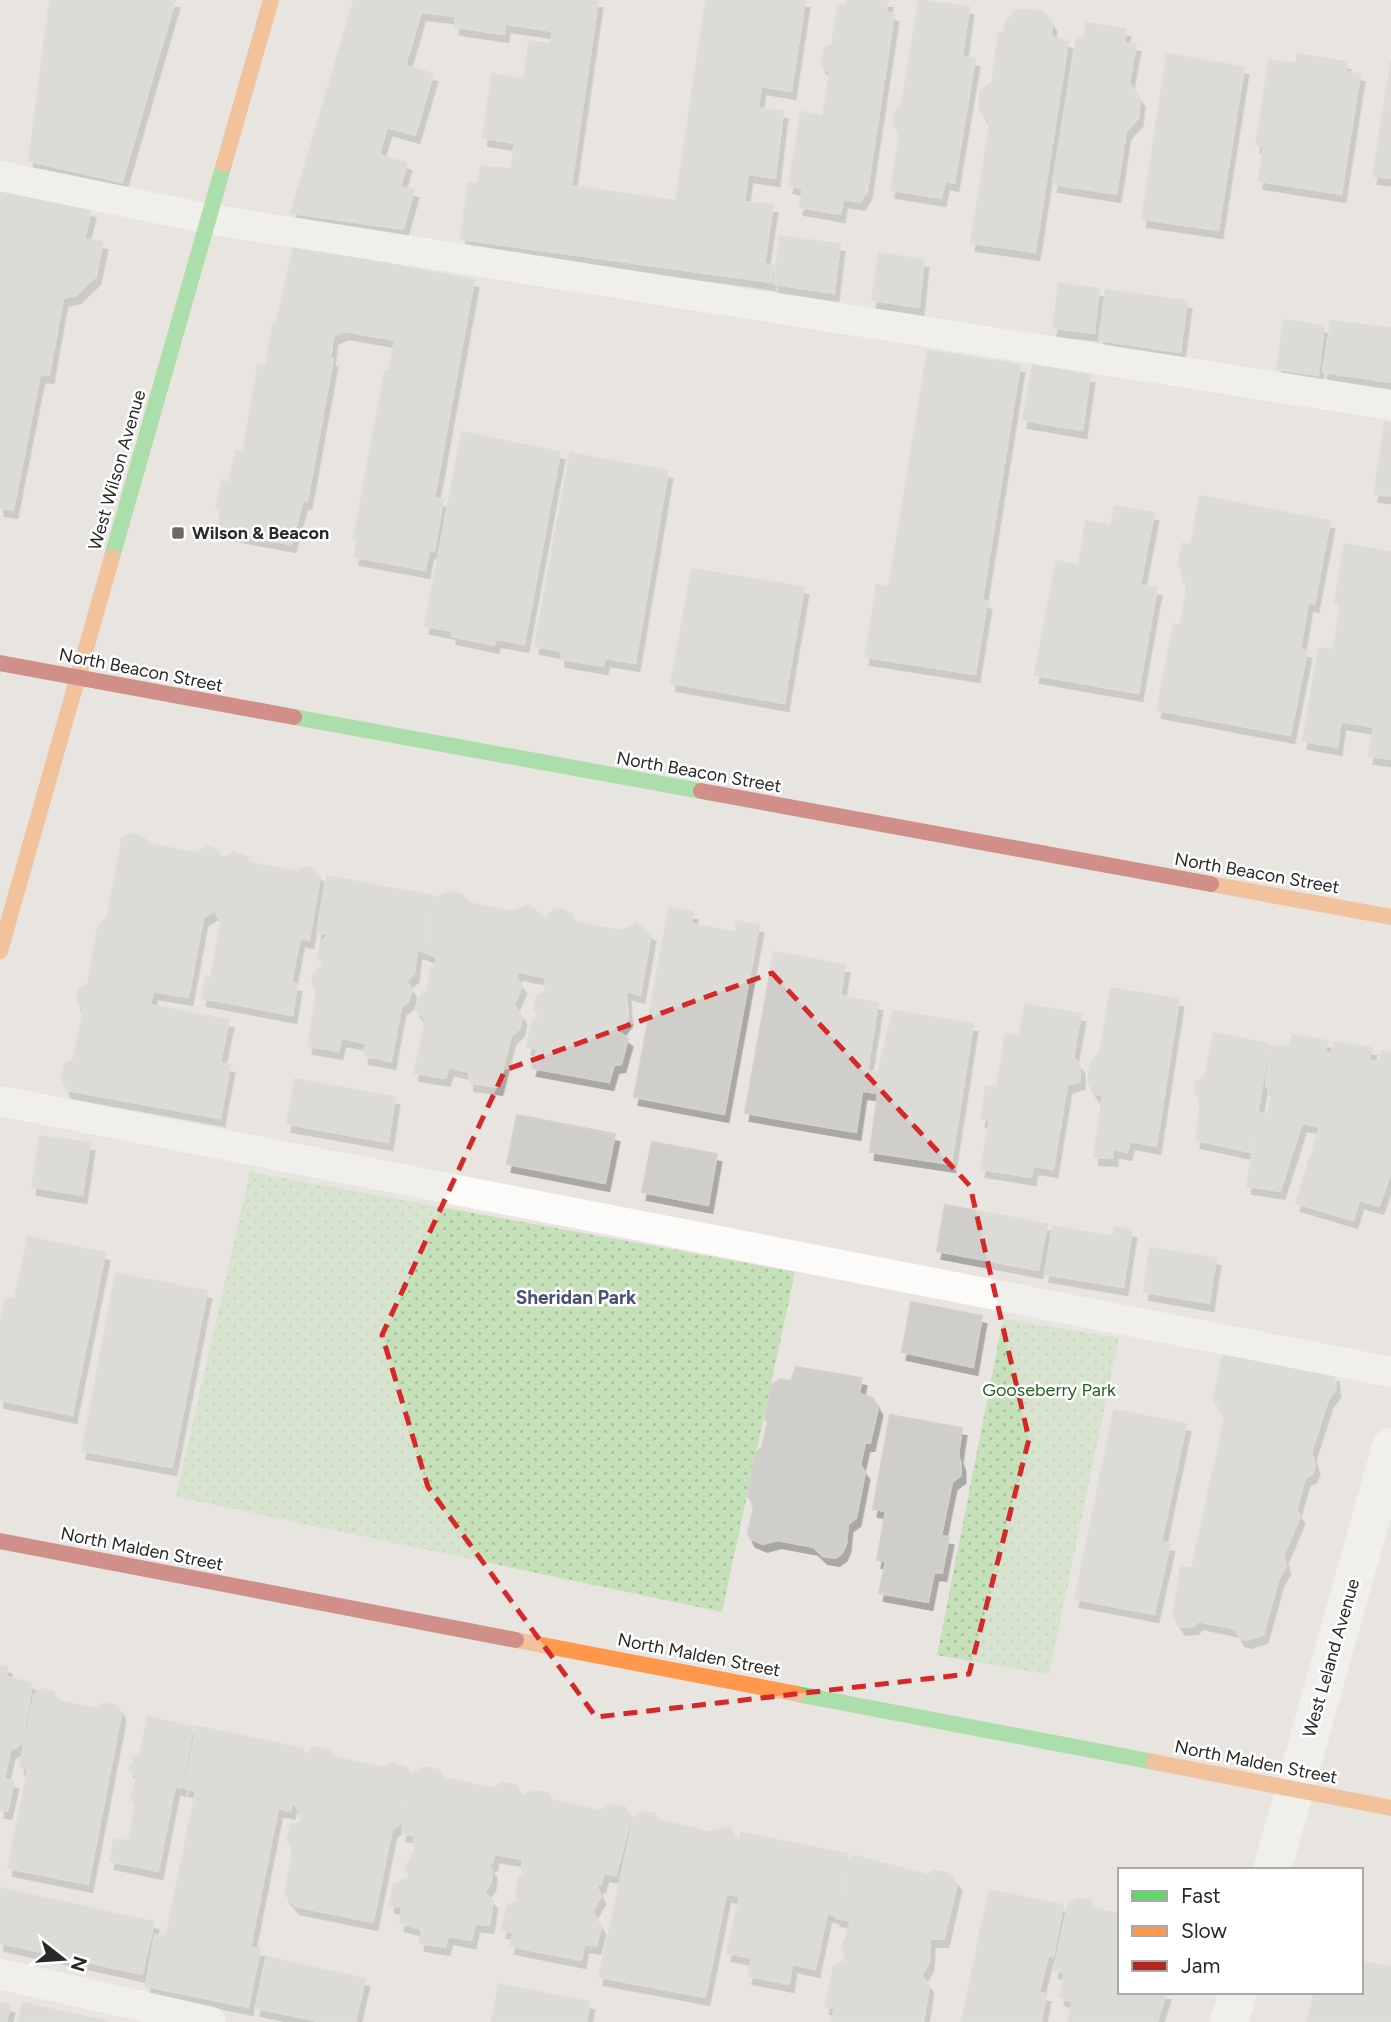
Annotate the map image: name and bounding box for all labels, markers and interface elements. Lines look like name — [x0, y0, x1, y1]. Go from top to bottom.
street label: West Wilson Avenue — [84, 387, 150, 553]
place label: Wilson & Beacon — [192, 522, 329, 544]
marker: Wilson & Beacon — [170, 525, 186, 541]
street label: North Beacon Street — [57, 643, 225, 697]
street label: North Beacon Street — [615, 747, 783, 797]
street label: North Beacon Street — [1173, 848, 1341, 898]
district label: Sheridan Park — [516, 1286, 637, 1309]
park label: Gooseberry Park — [982, 1379, 1116, 1401]
street label: North Malden Street — [59, 1522, 225, 1576]
street label: West Leland Avenue — [1298, 1576, 1364, 1740]
street label: North Malden Street — [616, 1628, 782, 1682]
street label: North Malden Street — [1173, 1735, 1339, 1789]
legend — [1118, 1868, 1363, 1994]
text: Fast — [1181, 1883, 1221, 1908]
text: Slow — [1181, 1918, 1227, 1943]
north arrow — [28, 1924, 98, 1994]
text: N — [66, 1953, 92, 1974]
text: Jam — [1181, 1953, 1220, 1978]

